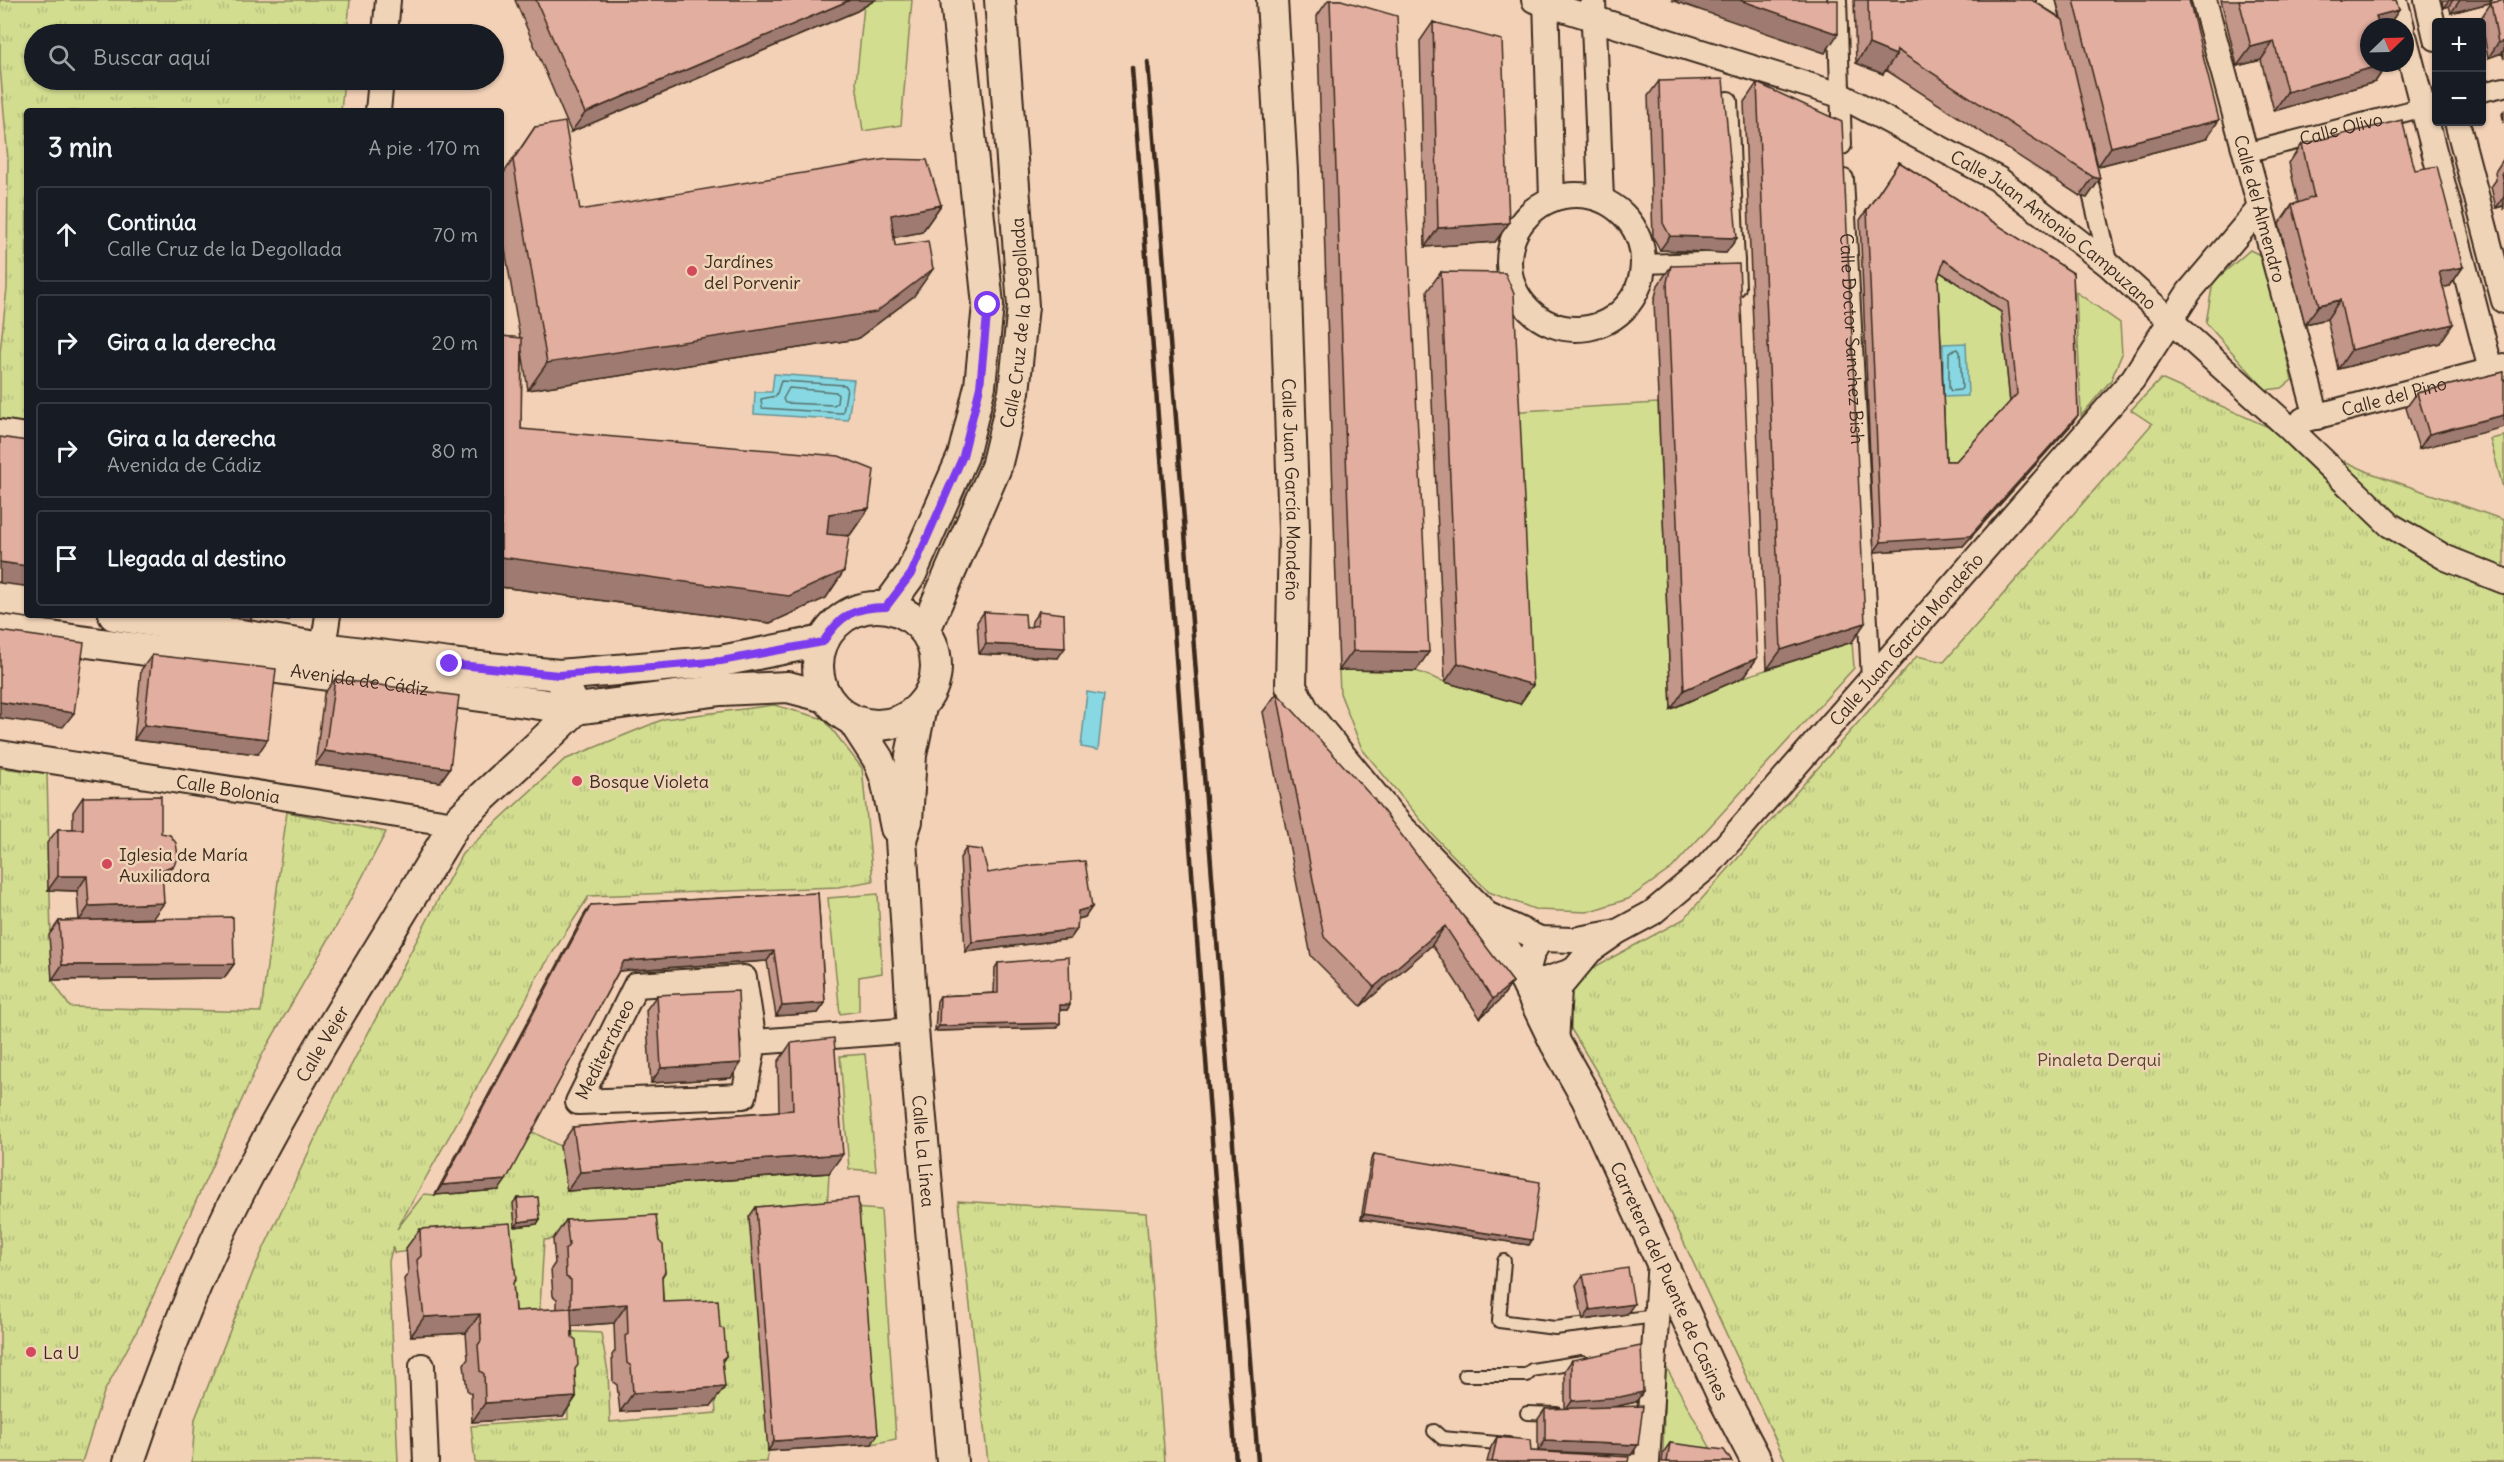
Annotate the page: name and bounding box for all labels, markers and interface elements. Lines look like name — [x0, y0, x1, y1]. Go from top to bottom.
north arrow — [2360, 18, 2414, 72]
map controls — [2432, 18, 2486, 126]
button: + — [2432, 18, 2486, 72]
search box — [24, 24, 504, 90]
icon: search — [45, 41, 78, 74]
text: Buscar aquí — [93, 43, 210, 71]
button: − — [2432, 72, 2486, 126]
street label: Calle Olivo — [2297, 107, 2385, 150]
text: 3 min — [48, 131, 113, 164]
street label: Calle del Almendro — [2230, 132, 2291, 285]
text: A pie · 170 m — [369, 135, 480, 160]
street label: Calle Juan Antonio Campuzano — [1947, 144, 2162, 314]
text: Continúa — [107, 208, 196, 236]
street label: Calle Cruz de la Degollada — [994, 217, 1035, 430]
icon: ahead — [50, 218, 83, 251]
text: 70 m — [433, 222, 478, 247]
street label: Calle Doctor Sanchez Bish — [1835, 233, 1870, 445]
text: Calle Cruz de la Degollada — [107, 236, 342, 261]
place label: Jardínes del Porvenir — [704, 250, 801, 294]
marker: Jardínes del Porvenir — [685, 264, 699, 278]
route start — [974, 291, 1000, 317]
icon: right — [50, 326, 83, 359]
text: Gira a la derecha — [107, 328, 276, 356]
text: 20 m — [432, 330, 478, 355]
street label: Calle del Pino — [2339, 371, 2449, 421]
street label: Calle Juan García Mondeño — [1277, 378, 1306, 601]
text: Gira a la derecha — [107, 424, 276, 452]
icon: right — [50, 434, 83, 467]
text: 80 m — [431, 438, 478, 463]
text: Avenida de Cádiz — [107, 452, 262, 477]
icon: arrive — [50, 542, 83, 575]
text: Llegada al destino — [107, 544, 286, 572]
street label: Calle Juan García Mondeño — [1824, 548, 1988, 731]
route end — [436, 650, 462, 676]
street label: Avenida de Cádiz — [289, 658, 431, 700]
street label: Calle Bolonia — [175, 769, 282, 808]
place label: Bosque Violeta — [589, 770, 709, 793]
marker: Bosque Violeta — [570, 774, 584, 788]
place label: Iglesia de María Auxiliadora — [119, 843, 248, 887]
marker: Iglesia de María Auxiliadora — [100, 857, 114, 871]
street label: Mediterráneo — [570, 995, 639, 1103]
street label: Calle Vejer — [290, 1000, 354, 1086]
park label: Pinaleta Derqui — [2037, 1048, 2161, 1071]
street label: Calle La Línea — [907, 1094, 940, 1208]
street label: Carretera del Puente de Casines — [1606, 1158, 1734, 1404]
place label: La U — [43, 1341, 80, 1364]
marker: La U — [24, 1345, 38, 1359]

